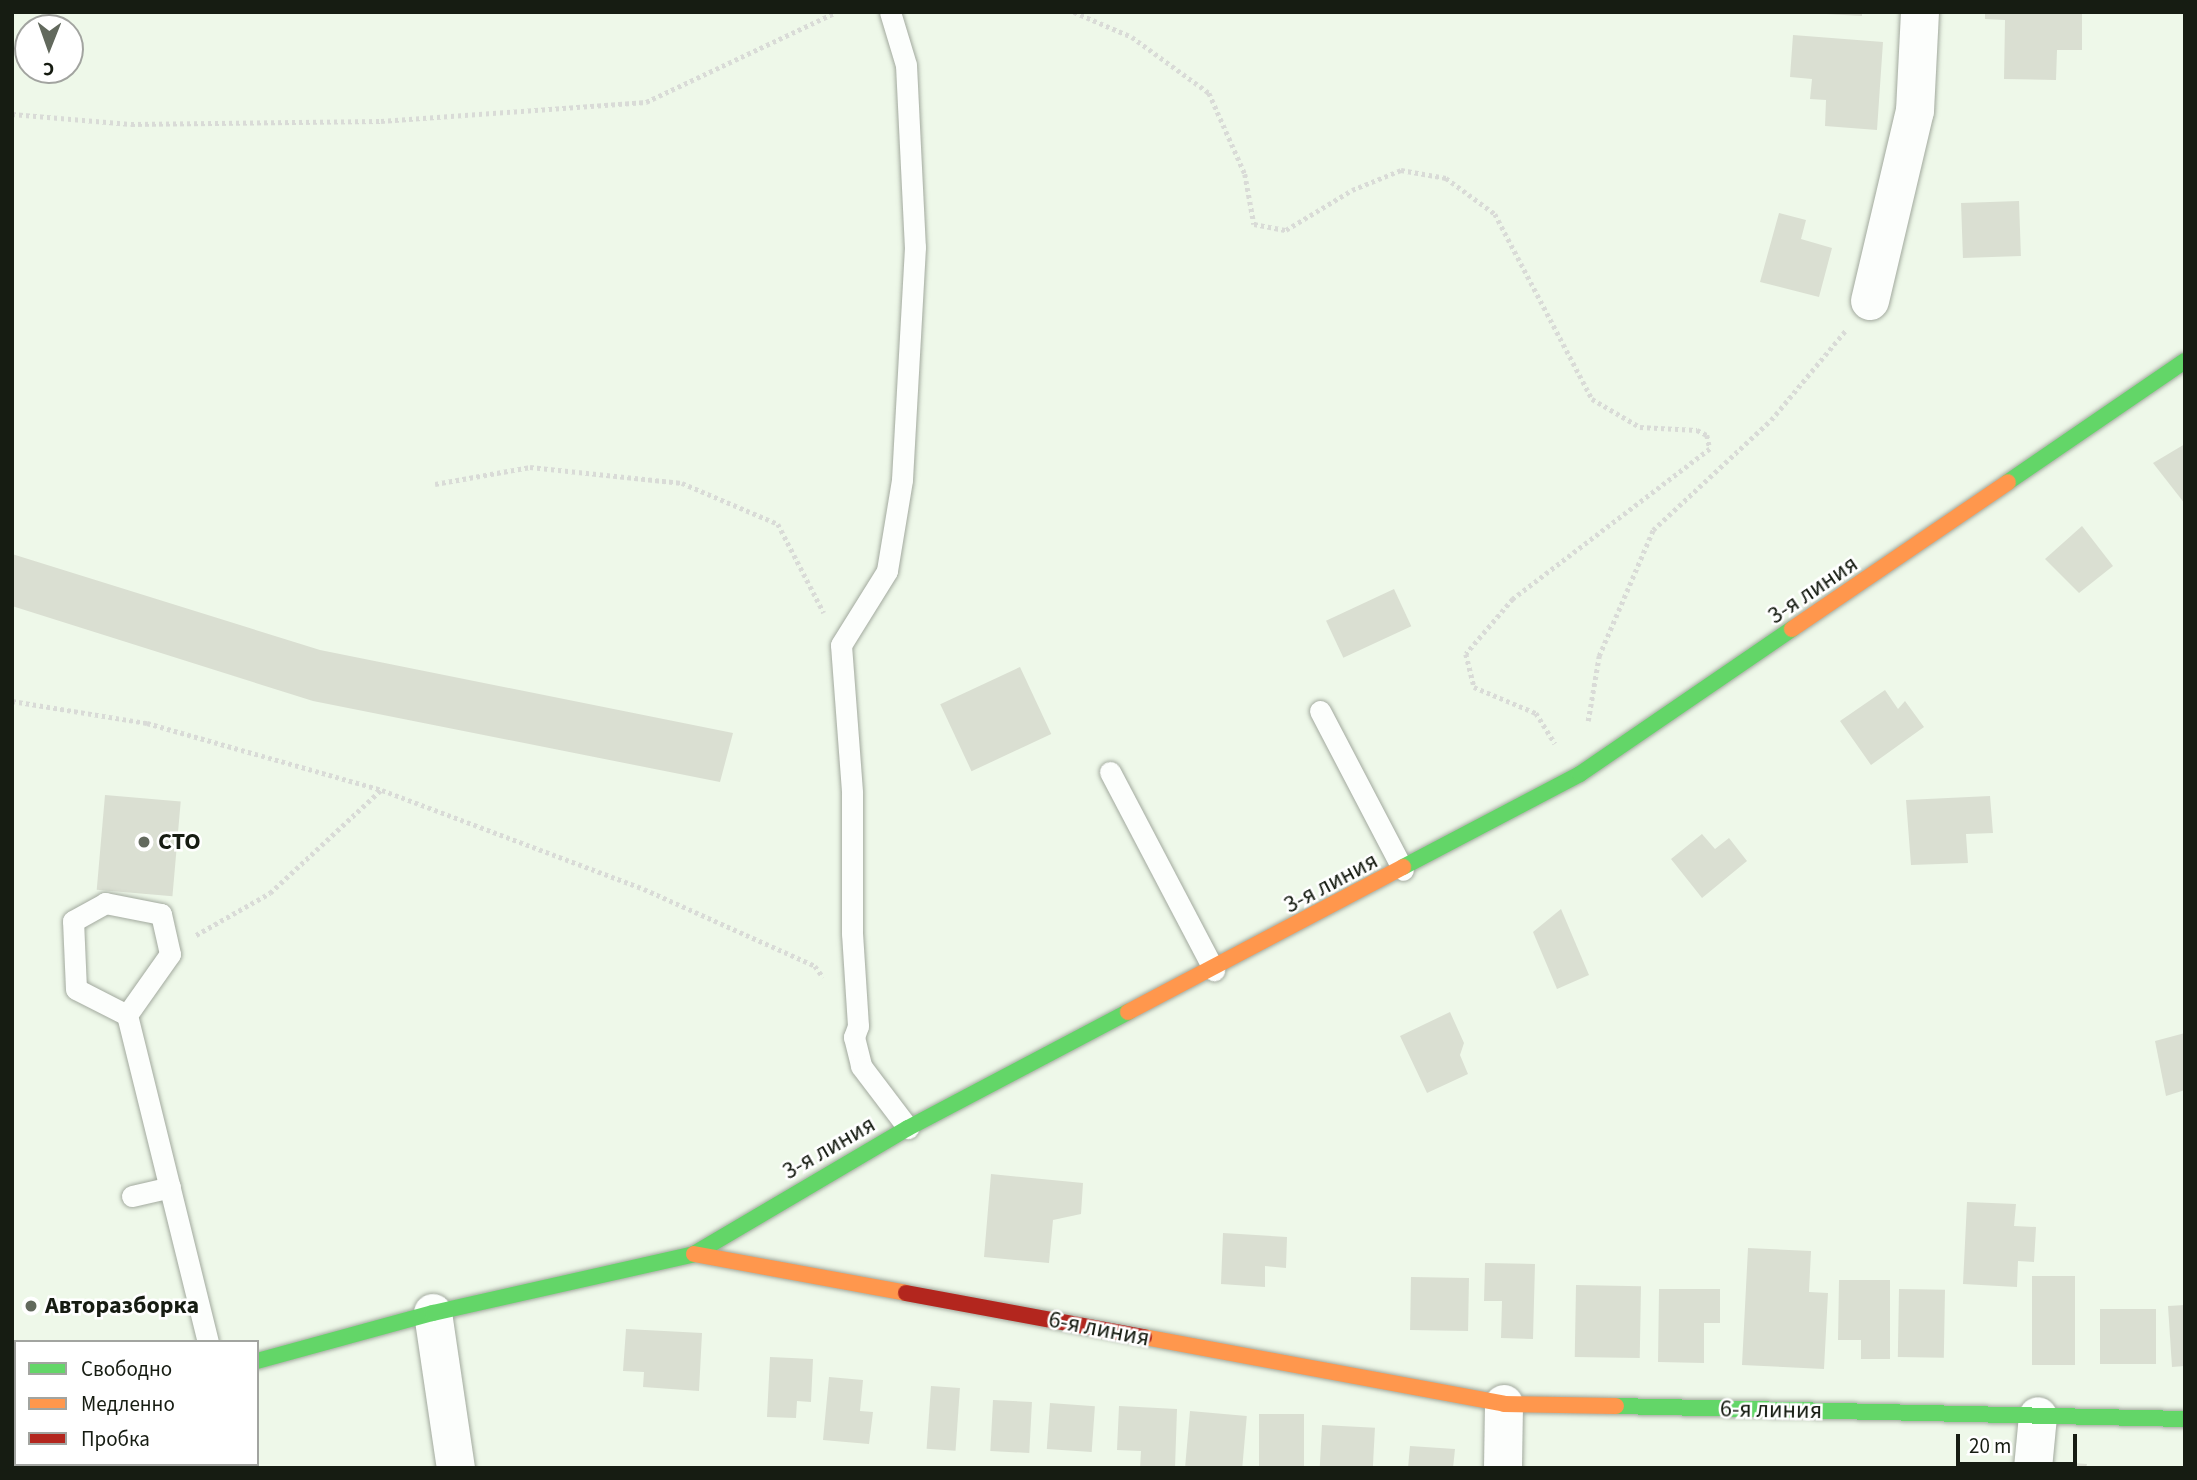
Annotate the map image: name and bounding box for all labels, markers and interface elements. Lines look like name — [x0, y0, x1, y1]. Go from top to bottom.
north arrow — [14, 14, 84, 84]
text: С — [43, 55, 54, 82]
street label: 3-я линия — [1763, 550, 1863, 630]
place label: СТО — [158, 828, 201, 856]
marker: СТО — [136, 834, 152, 850]
street label: 3-я линия — [1279, 846, 1383, 920]
street label: 3-я линия — [778, 1110, 880, 1186]
place label: Авторазборка — [45, 1292, 199, 1320]
marker: Авторазборка — [23, 1298, 39, 1314]
street label: 6-я линия — [1046, 1305, 1152, 1353]
legend — [14, 1340, 259, 1466]
text: Свободно — [81, 1354, 172, 1384]
text: Медленно — [81, 1389, 175, 1419]
street label: 6-я линия — [1720, 1395, 1822, 1425]
scale bar — [1959, 1420, 2080, 1464]
text: Пробка — [81, 1424, 150, 1454]
text: 20 m — [1969, 1431, 2011, 1461]

